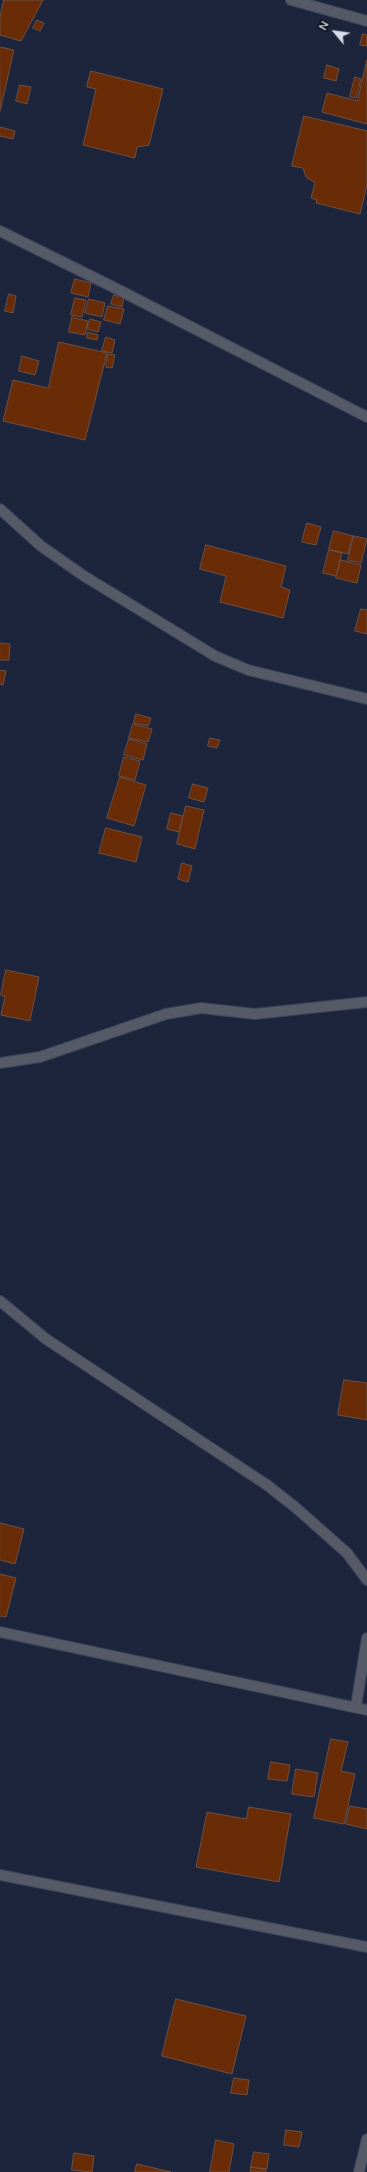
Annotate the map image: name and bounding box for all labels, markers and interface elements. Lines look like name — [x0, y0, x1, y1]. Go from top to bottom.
north arrow — [315, 12, 355, 52]
text: N — [316, 19, 333, 33]

